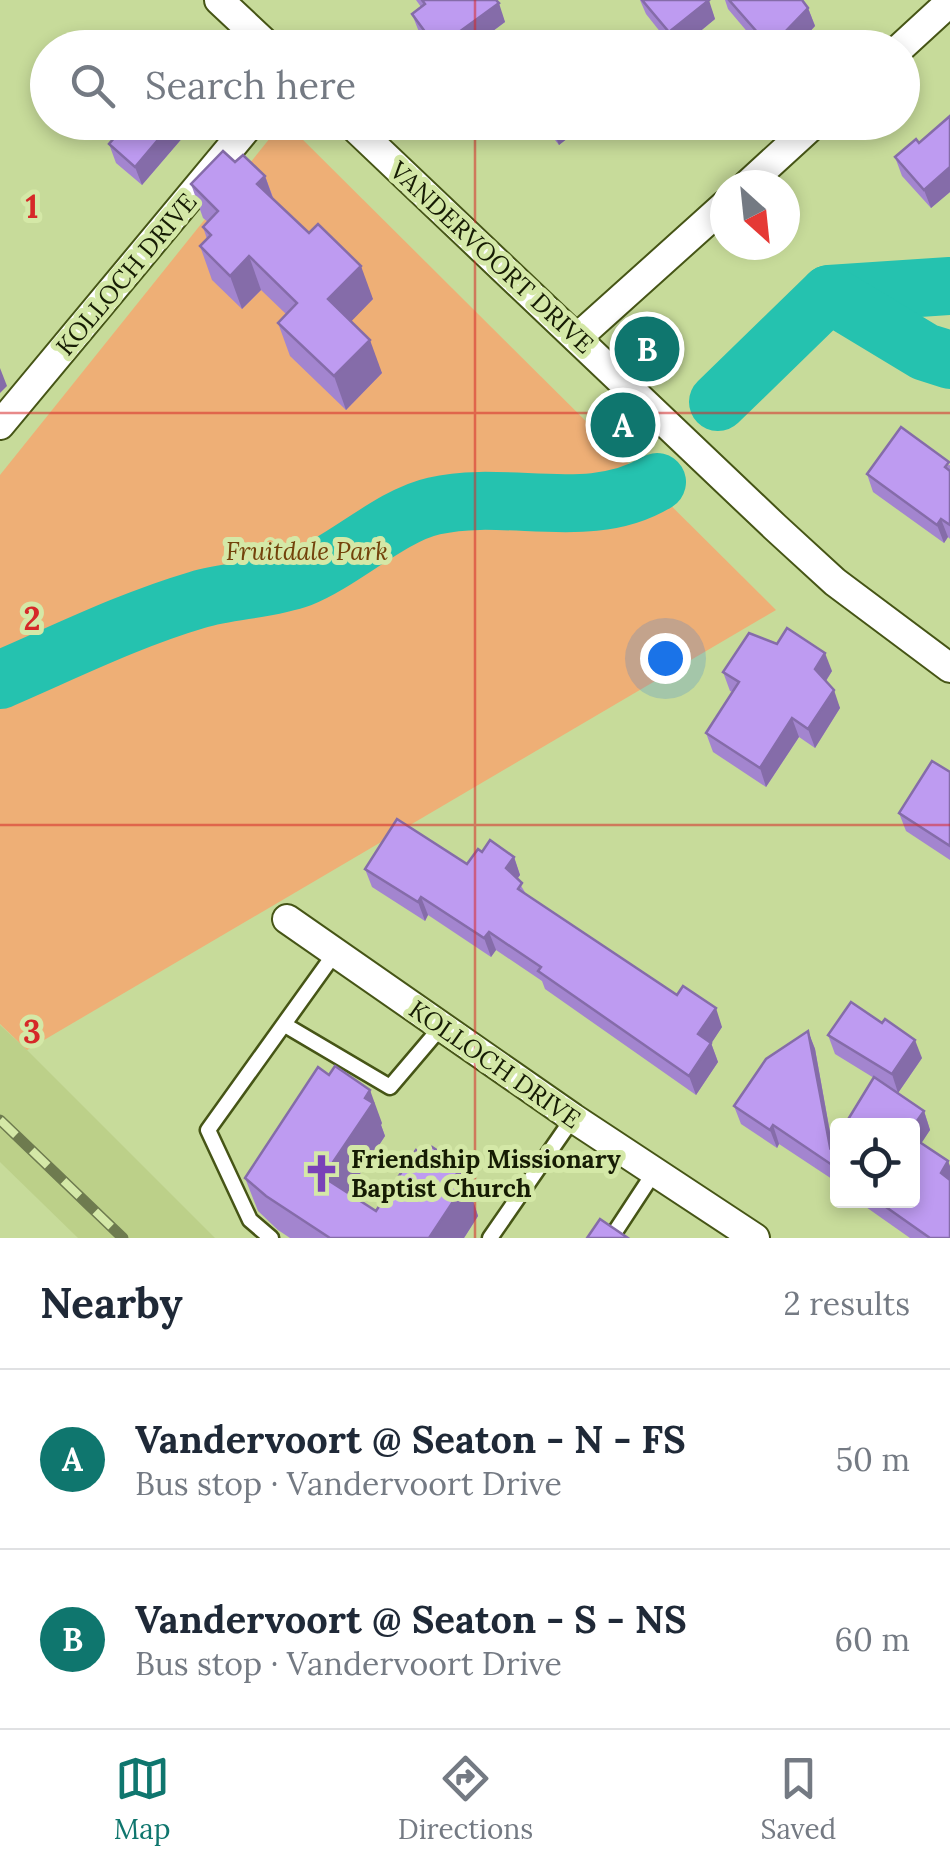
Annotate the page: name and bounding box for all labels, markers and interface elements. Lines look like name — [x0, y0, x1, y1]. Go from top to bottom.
search box — [30, 30, 920, 140]
icon: search — [65, 58, 120, 113]
text: Search here — [145, 61, 356, 109]
street label: VANDERVOORT DRIVE — [383, 153, 601, 360]
north arrow — [710, 170, 800, 260]
text: 1 — [26, 186, 39, 227]
street label: KOLLOCH DRIVE — [49, 186, 203, 362]
pin: B — [614, 312, 680, 386]
pin: A — [590, 388, 656, 462]
park label: Fruitdale Park — [226, 535, 388, 567]
text: 2 — [23, 598, 41, 639]
your location — [640, 633, 691, 684]
street label: KOLLOCH DRIVE — [403, 993, 587, 1135]
text: 3 — [23, 1011, 41, 1052]
map controls — [830, 1118, 920, 1208]
button: locate — [830, 1118, 920, 1208]
place label: Friendship Missionary Baptist Church — [351, 1143, 621, 1204]
church icon: Friendship Missionary Baptist Church — [300, 1152, 342, 1194]
text: Nearby — [40, 1276, 183, 1330]
text: 2 results — [784, 1283, 910, 1324]
text: Vandervoort @ Seaton - N - FS — [135, 1415, 686, 1463]
text: A — [62, 1439, 83, 1480]
text: 50 m — [836, 1439, 910, 1480]
text: Bus stop · Vandervoort Drive — [135, 1463, 562, 1504]
text: Vandervoort @ Seaton - S - NS — [135, 1595, 687, 1643]
text: B — [62, 1619, 83, 1660]
text: 60 m — [835, 1619, 910, 1660]
text: Bus stop · Vandervoort Drive — [135, 1643, 562, 1684]
tab: Map — [114, 1751, 171, 1847]
tab: Directions — [398, 1751, 533, 1847]
tab: Saved — [761, 1751, 836, 1847]

